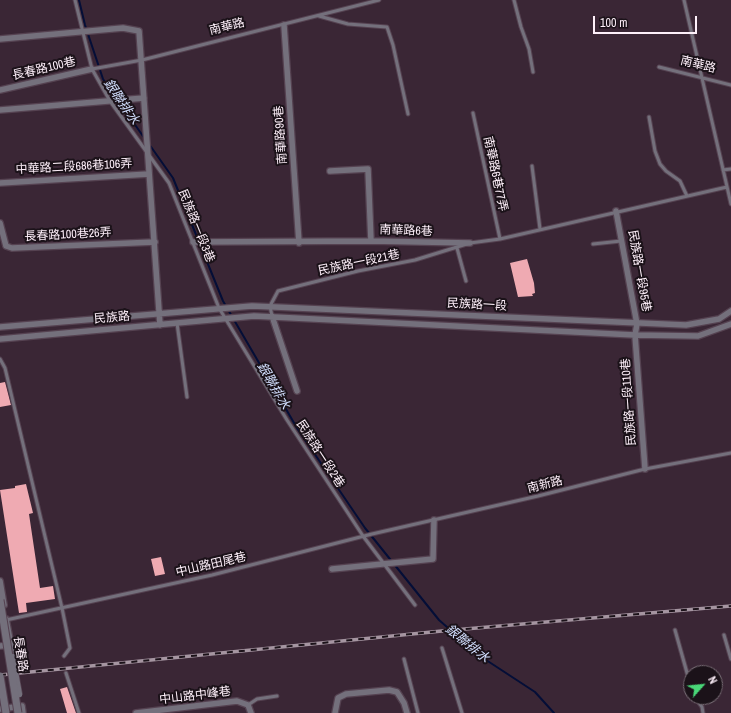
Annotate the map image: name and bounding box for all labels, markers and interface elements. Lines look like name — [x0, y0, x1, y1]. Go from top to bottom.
scale bar — [595, 8, 699, 34]
text: 100 m — [600, 15, 627, 31]
street label: 南華路 — [208, 16, 246, 38]
street label: 南華路 — [679, 54, 717, 76]
street label: 長春路100巷 — [11, 55, 77, 83]
water label: 銀聯排水 — [100, 76, 142, 128]
street label: 南華路90巷 — [272, 105, 290, 165]
street label: 南華路6巷77弄 — [480, 135, 510, 213]
street label: 中華路二段686巷106弄 — [15, 157, 133, 177]
street label: 民族路一段3巷 — [175, 187, 217, 265]
street label: 南華路6巷 — [379, 223, 433, 239]
street label: 長春路100巷26弄 — [24, 226, 112, 244]
street label: 民族路一段95巷 — [625, 229, 653, 313]
street label: 民族路一段21巷 — [317, 247, 401, 279]
street label: 民族路一段 — [447, 296, 507, 314]
street label: 民族路 — [93, 309, 131, 327]
street label: 民族路一段110巷 — [619, 358, 639, 446]
water label: 銀聯排水 — [253, 360, 293, 412]
street label: 民族路一段2巷 — [293, 418, 347, 490]
street label: 南新路 — [526, 474, 564, 496]
street label: 中山路田尾巷 — [174, 550, 248, 580]
water label: 銀聯排水 — [442, 622, 492, 666]
street label: 長春路 — [10, 635, 30, 673]
north arrow — [683, 665, 723, 705]
text: N — [705, 674, 721, 686]
street label: 中山路中峰巷 — [158, 684, 232, 708]

